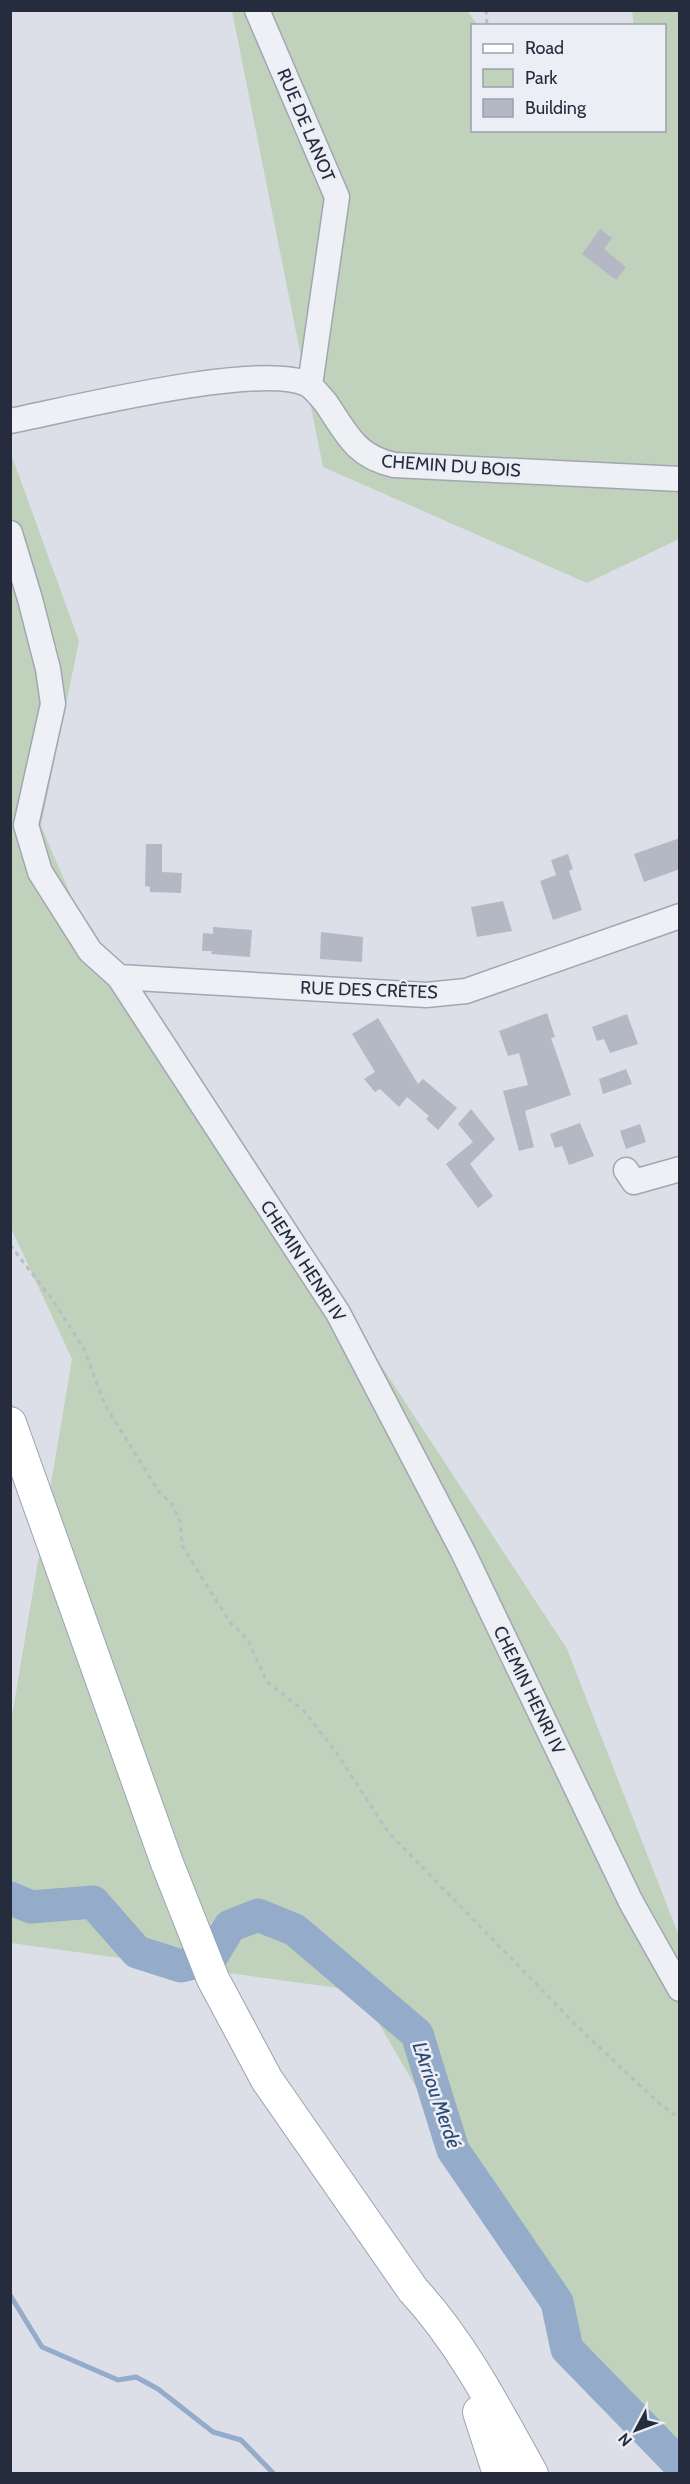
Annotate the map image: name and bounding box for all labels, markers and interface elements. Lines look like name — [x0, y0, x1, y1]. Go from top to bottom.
legend — [471, 24, 666, 132]
text: Road — [525, 37, 564, 59]
street label: RUE DE LANOT — [272, 65, 340, 185]
text: Park — [525, 67, 558, 89]
text: Building — [525, 97, 587, 119]
street label: CHEMIN DU BOIS — [381, 450, 521, 482]
street label: RUE DES CRÊTES — [300, 977, 438, 1003]
street label: CHEMIN HENRI IV — [256, 1196, 350, 1326]
street label: CHEMIN HENRI IV — [488, 1622, 570, 1758]
water label: L'Arriou Merdé — [408, 2039, 466, 2151]
north arrow — [606, 2400, 666, 2460]
text: N — [614, 2429, 636, 2450]

